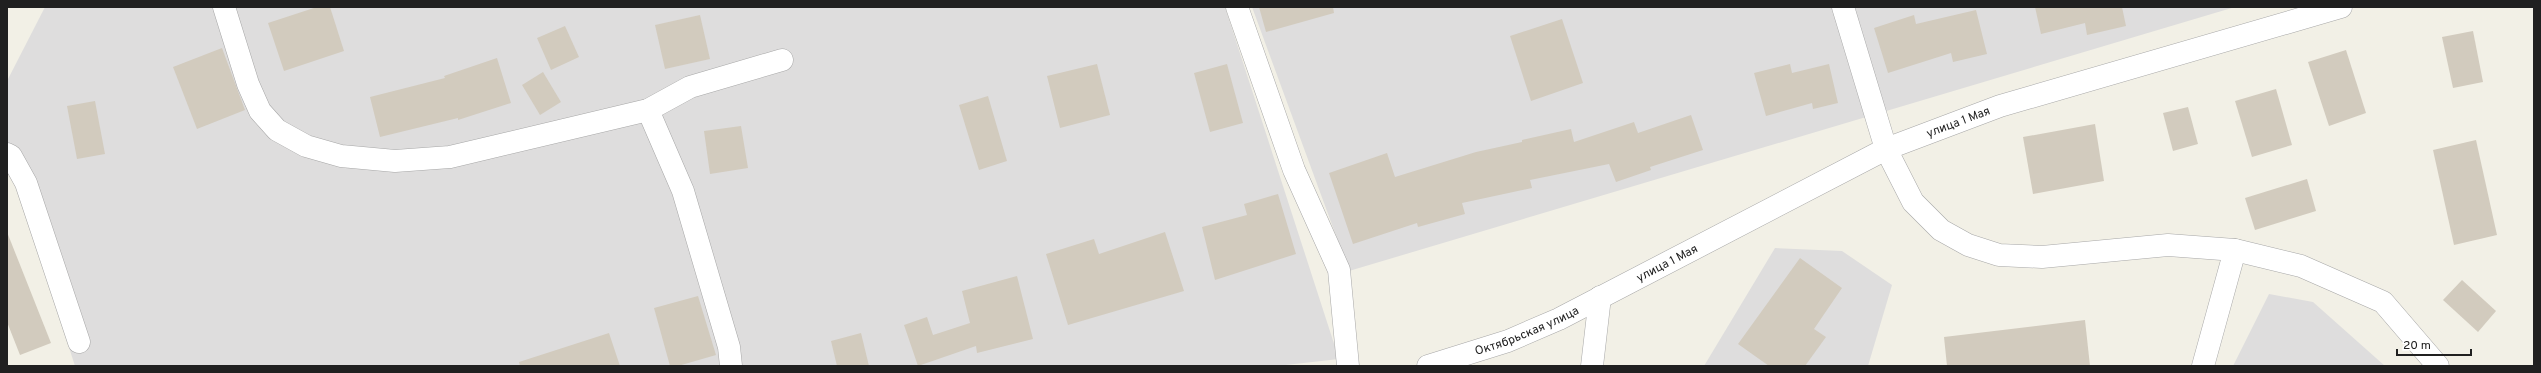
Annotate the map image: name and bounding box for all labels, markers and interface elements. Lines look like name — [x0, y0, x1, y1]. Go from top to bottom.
street label: улица 1 Мая — [1924, 103, 1993, 142]
street label: улица 1 Мая — [1634, 241, 1701, 286]
street label: Октябрьская улица — [1473, 303, 1582, 360]
scale bar — [2397, 331, 2471, 357]
text: 20 m — [2403, 338, 2431, 354]

